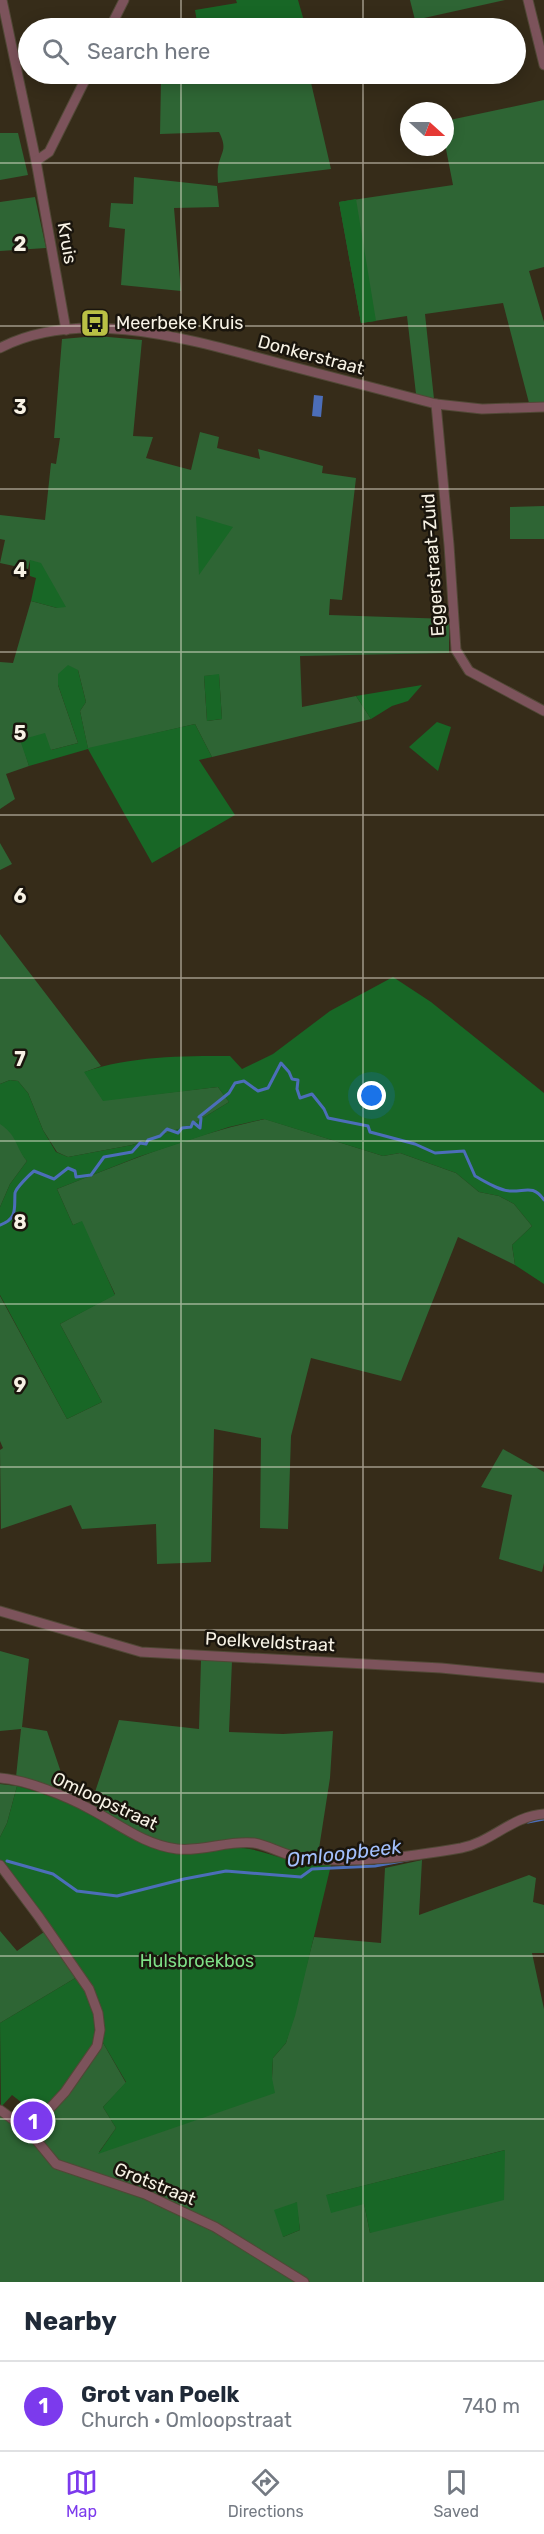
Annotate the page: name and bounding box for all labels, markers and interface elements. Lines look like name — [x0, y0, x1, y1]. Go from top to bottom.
search box — [18, 18, 526, 84]
icon: search — [39, 35, 72, 68]
text: Search here — [87, 38, 210, 65]
north arrow — [400, 102, 454, 156]
street label: Kruis — [53, 220, 81, 266]
text: 2 — [14, 232, 27, 256]
bus stop icon: Meerbeke Kruis — [79, 307, 111, 339]
place label: Meerbeke Kruis — [116, 312, 243, 334]
street label: Donkerstraat — [255, 330, 367, 380]
text: 3 — [13, 395, 27, 419]
street label: Eggerstraat-Zuid — [417, 493, 449, 637]
text: 4 — [13, 558, 27, 582]
text: 5 — [14, 721, 27, 745]
text: 6 — [13, 884, 27, 908]
text: 7 — [14, 1047, 26, 1071]
your location — [357, 1081, 386, 1110]
text: 8 — [13, 1210, 27, 1234]
text: 9 — [14, 1373, 27, 1397]
street label: Poelkveldstraat — [204, 1628, 336, 1656]
street label: Omloopstraat — [49, 1767, 161, 1835]
water label: Omloopbeek — [285, 1834, 403, 1872]
park label: Hulsbroekbos — [140, 1950, 254, 1972]
pin: 1 — [14, 2098, 52, 2144]
street label: Grotstraat — [111, 2158, 199, 2210]
text: Nearby — [24, 2306, 117, 2337]
text: Grot van Poelk — [81, 2381, 239, 2408]
text: 1 — [39, 2394, 48, 2418]
text: 740 m — [463, 2394, 520, 2418]
text: Church · Omloopstraat — [81, 2408, 292, 2432]
tab: Map — [65, 2466, 98, 2521]
tab: Directions — [228, 2466, 304, 2521]
tab: Saved — [433, 2466, 479, 2521]

